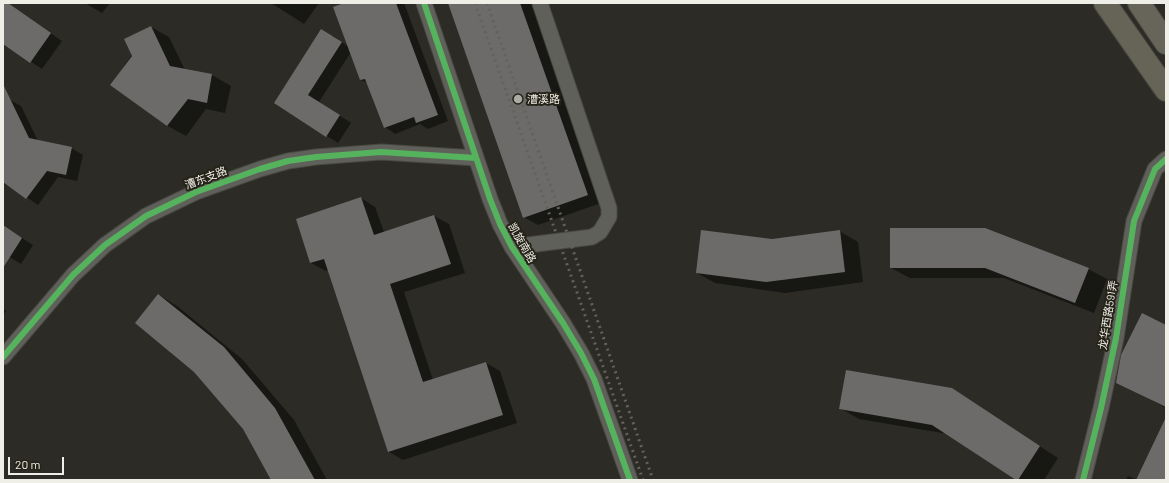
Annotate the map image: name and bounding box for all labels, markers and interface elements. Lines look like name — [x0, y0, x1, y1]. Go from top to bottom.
place label: 漕溪路 — [527, 92, 560, 106]
marker: 漕溪路 — [512, 93, 524, 105]
street label: 漕东支路 — [183, 164, 229, 192]
street label: 凯旋南路 — [505, 221, 539, 265]
street label: 龙华西路591弄 — [1096, 279, 1120, 351]
scale bar — [10, 449, 66, 475]
text: 20 m — [15, 457, 41, 471]

